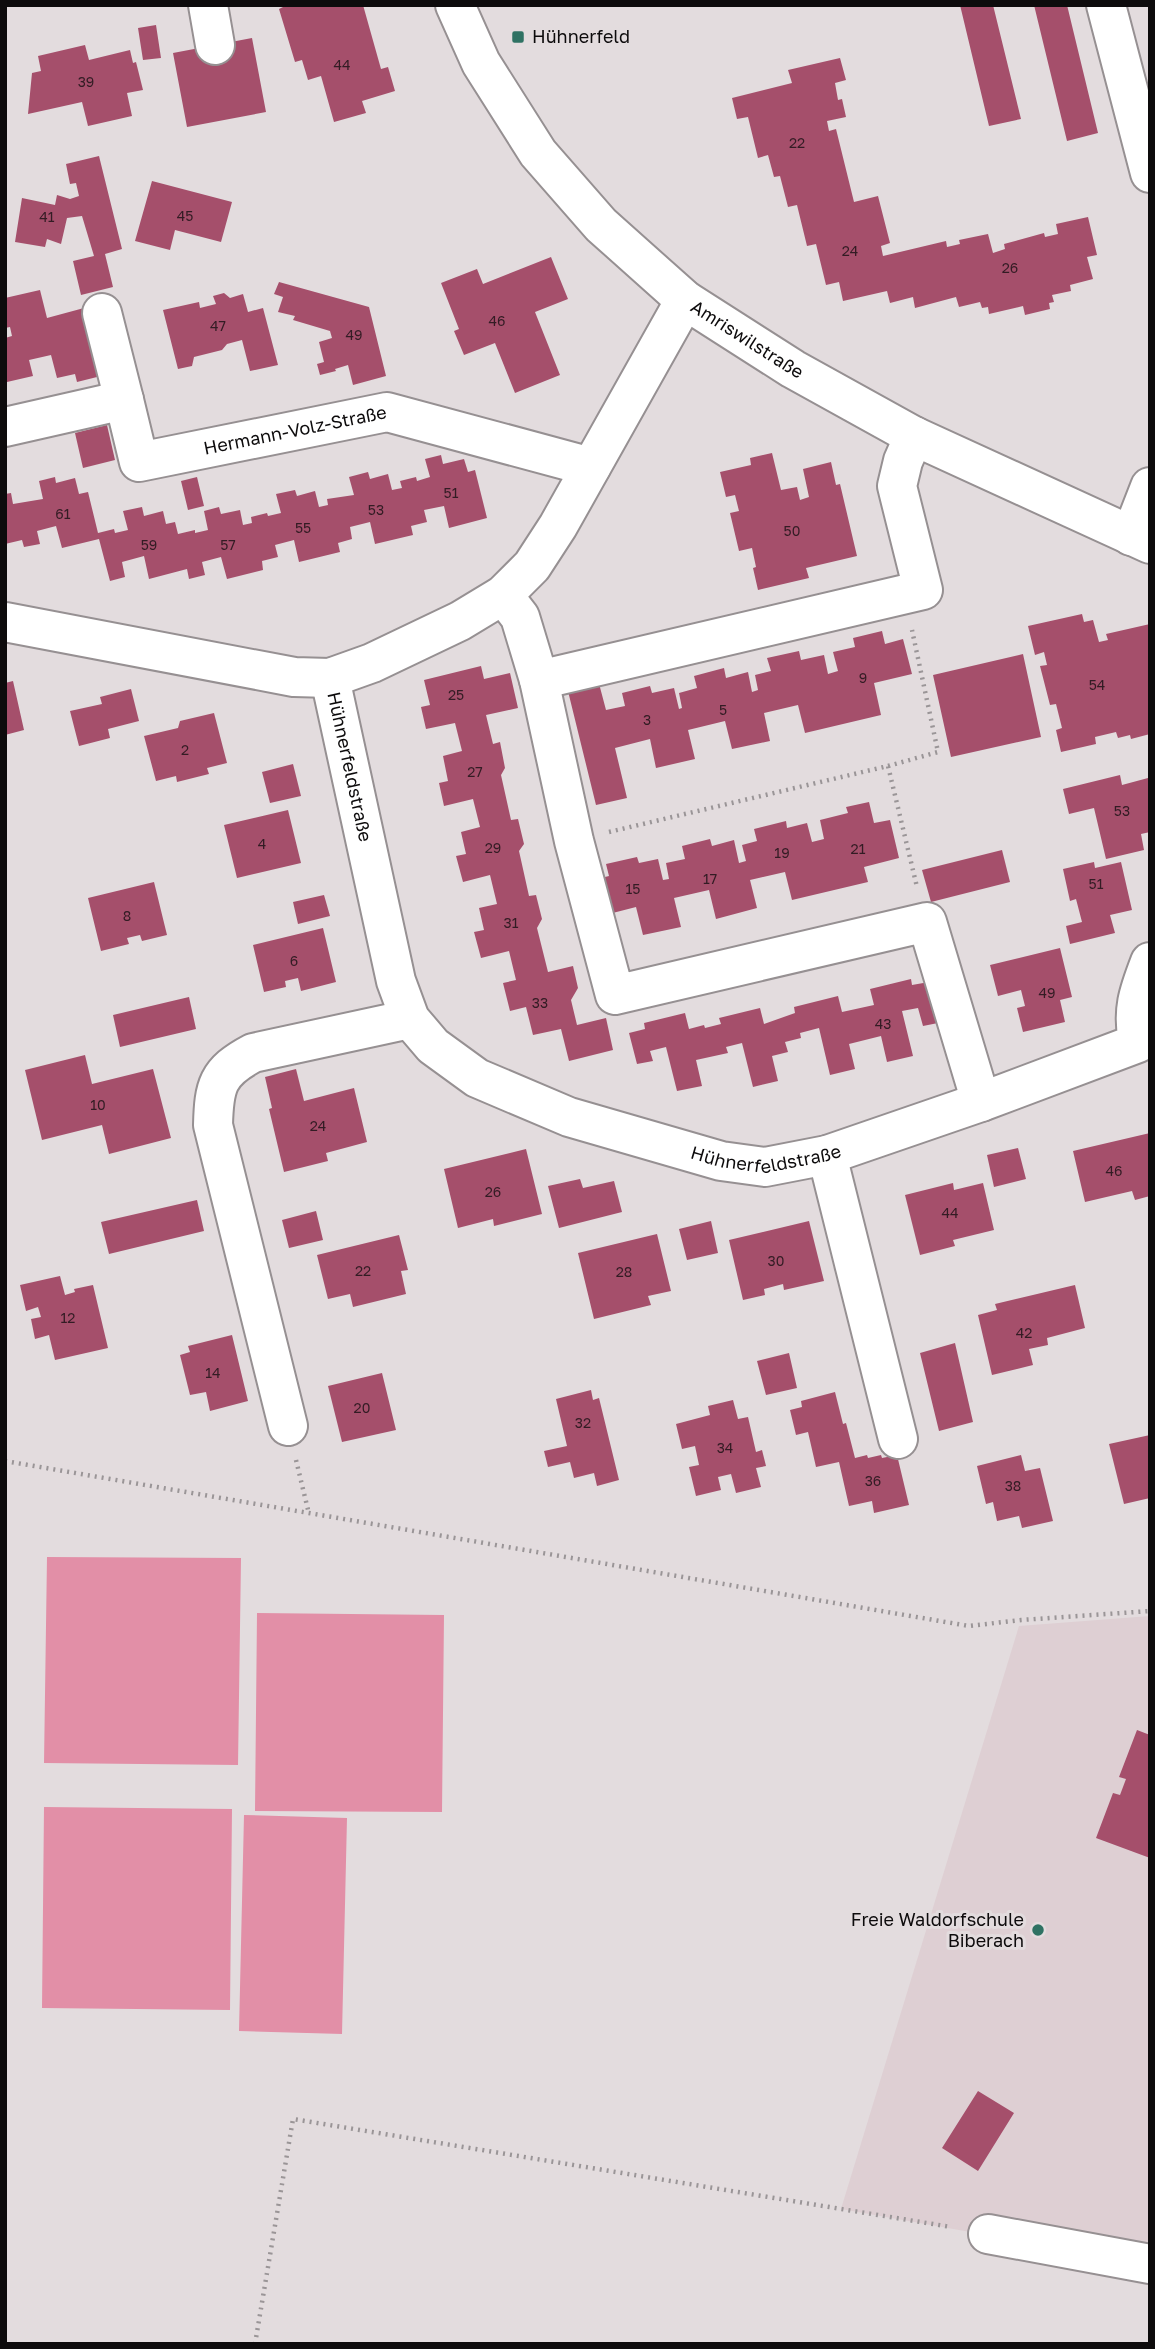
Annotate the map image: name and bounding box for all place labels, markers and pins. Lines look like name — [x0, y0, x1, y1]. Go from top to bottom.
place label: Hühnerfeld — [532, 25, 630, 47]
marker: Hühnerfeld — [510, 29, 526, 45]
place label: Freie Waldorfschule Biberach — [851, 1908, 1024, 1951]
marker: Freie Waldorfschule Biberach — [1030, 1922, 1046, 1938]

